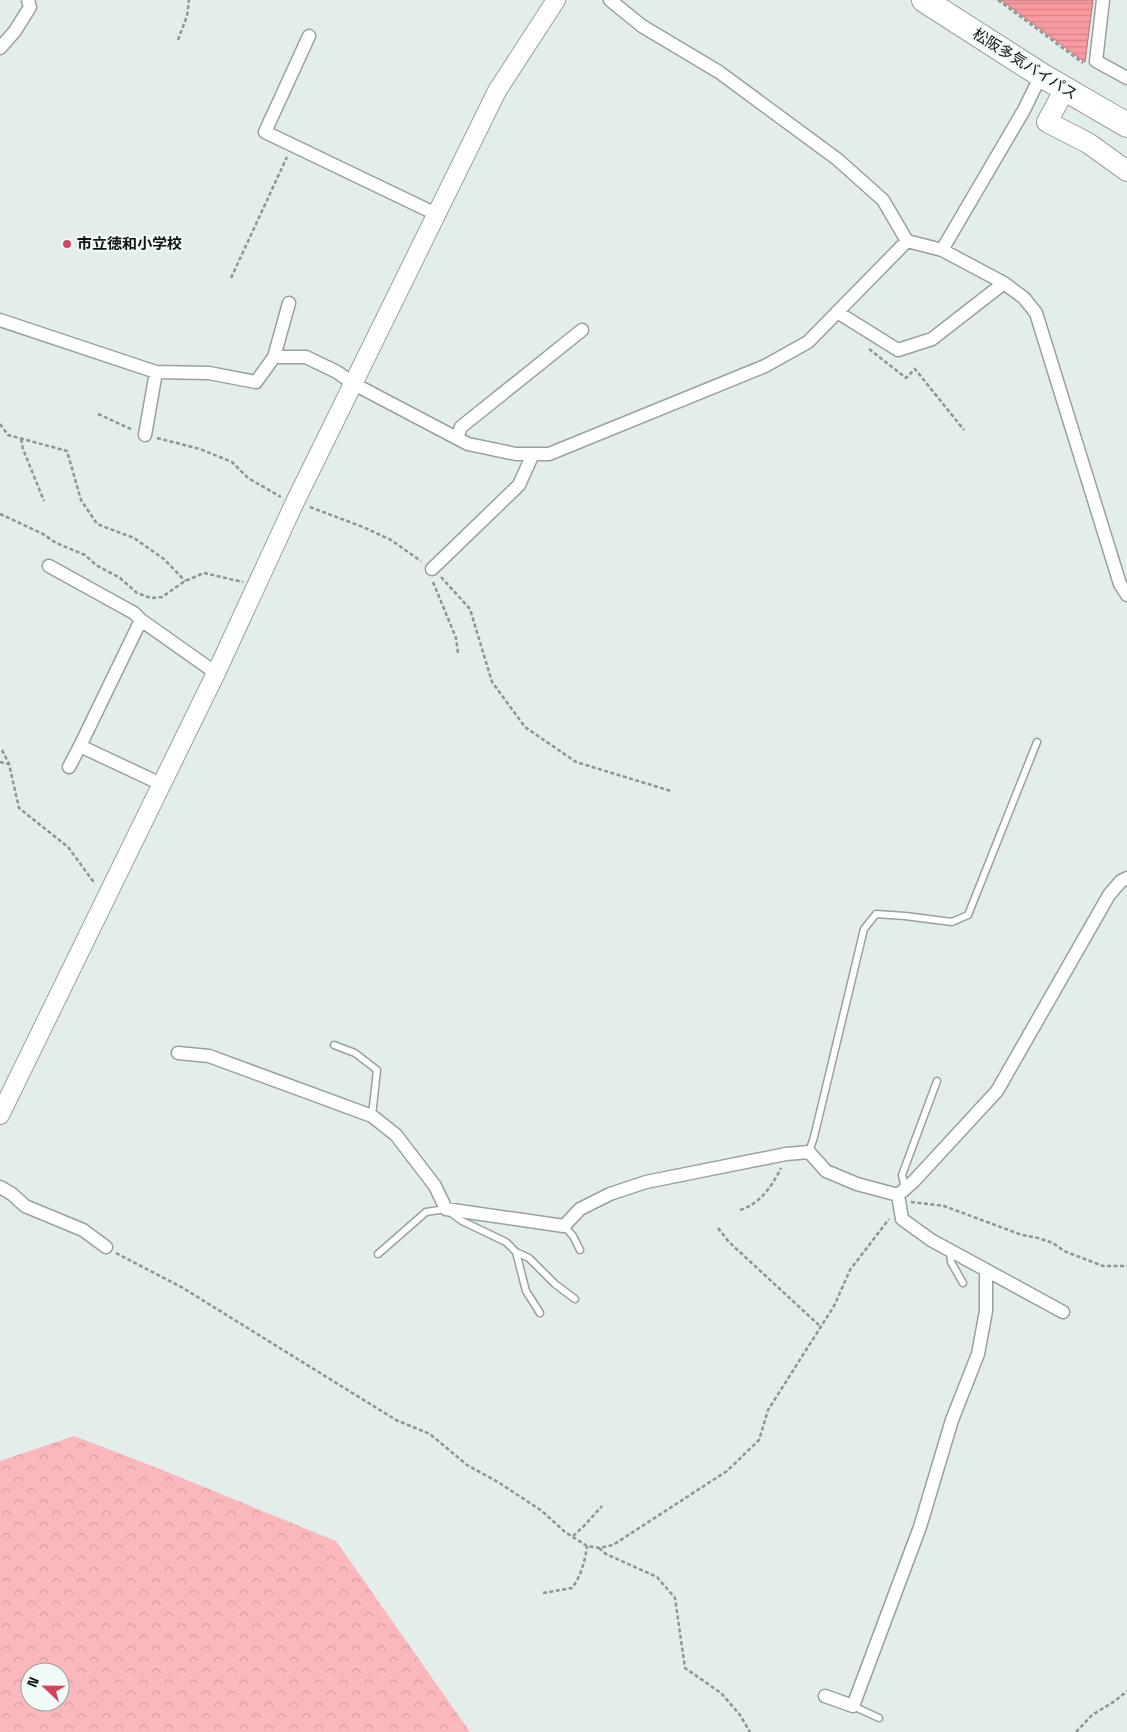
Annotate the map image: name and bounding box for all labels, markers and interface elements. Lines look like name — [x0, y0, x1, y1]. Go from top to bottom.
street label: 松阪多気バイパス — [969, 24, 1081, 103]
place label: 市立徳和小学校 — [77, 234, 182, 253]
marker: 市立徳和小学校 — [61, 238, 73, 250]
north arrow — [20, 1662, 70, 1712]
text: N — [23, 1674, 43, 1690]

